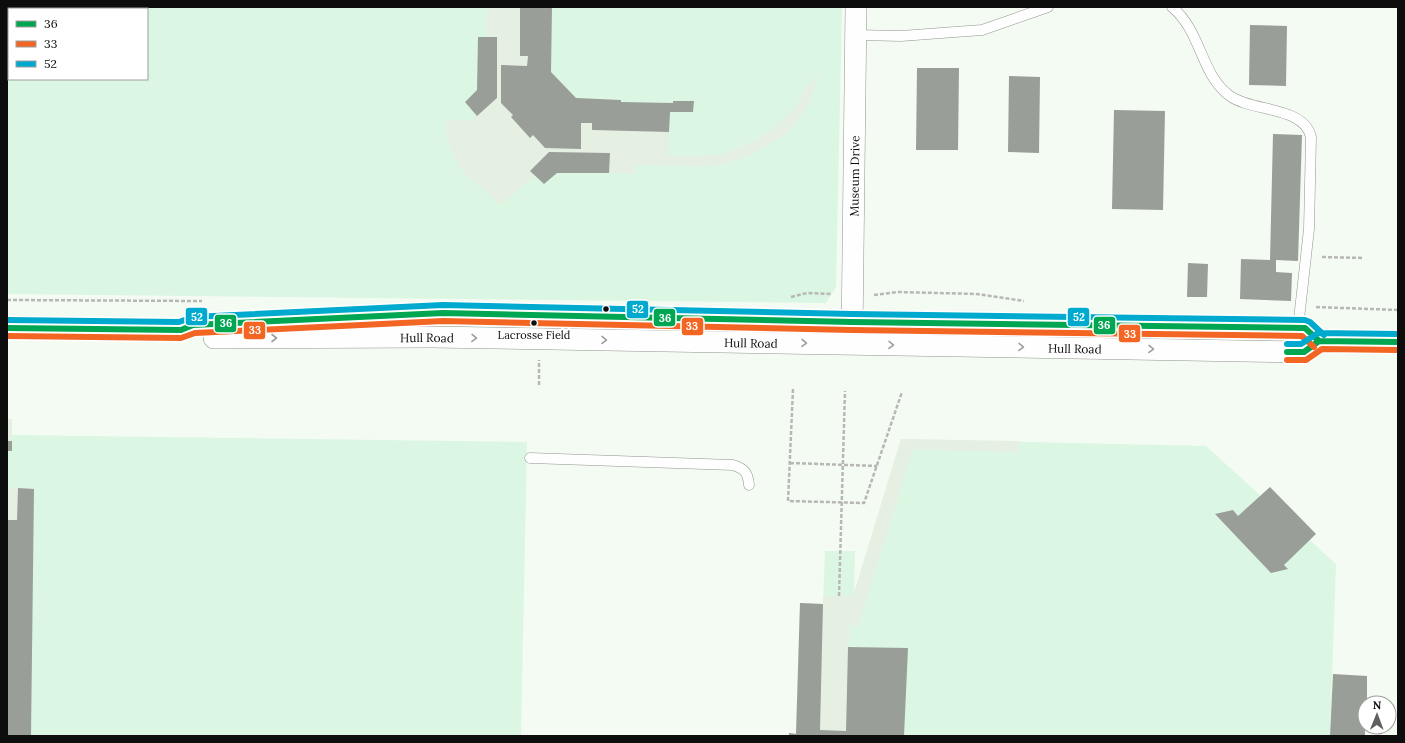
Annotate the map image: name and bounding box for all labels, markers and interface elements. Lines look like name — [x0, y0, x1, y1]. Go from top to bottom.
legend — [8, 8, 148, 80]
text: 36 — [44, 16, 58, 31]
text: 33 — [44, 36, 58, 51]
text: 52 — [44, 56, 57, 71]
street label: Museum Drive — [846, 135, 862, 217]
line badge: 52 — [626, 300, 649, 319]
text: 52 — [632, 302, 644, 316]
unlabelled marker — [601, 304, 611, 314]
line badge: 52 — [185, 307, 208, 326]
line badge: 52 — [1067, 307, 1090, 327]
line badge: 36 — [653, 308, 676, 327]
text: 52 — [191, 310, 203, 324]
text: 52 — [1073, 310, 1085, 324]
text: 36 — [659, 311, 671, 325]
line badge: 36 — [214, 314, 237, 333]
text: 36 — [220, 316, 232, 330]
line badge: 36 — [1093, 316, 1116, 335]
line badge: 33 — [681, 317, 704, 336]
marker: Lacrosse Field — [529, 318, 539, 328]
text: 36 — [1098, 318, 1110, 332]
text: 33 — [686, 319, 698, 333]
line badge: 33 — [243, 321, 266, 340]
text: 33 — [249, 323, 261, 337]
line badge: 33 — [1118, 324, 1141, 343]
text: 33 — [1124, 327, 1136, 341]
place label: Lacrosse Field — [498, 328, 571, 342]
street label: Hull Road — [400, 329, 454, 345]
one-way arrow — [271, 334, 277, 342]
one-way arrow — [471, 334, 477, 342]
street label: Hull Road — [724, 335, 778, 350]
one-way arrow — [601, 336, 607, 344]
one-way arrow — [801, 339, 807, 348]
street label: Hull Road — [1048, 340, 1102, 356]
one-way arrow — [888, 341, 894, 349]
one-way arrow — [1018, 343, 1024, 351]
one-way arrow — [1148, 345, 1154, 354]
north arrow — [1357, 695, 1397, 735]
text: N — [1373, 698, 1382, 712]

